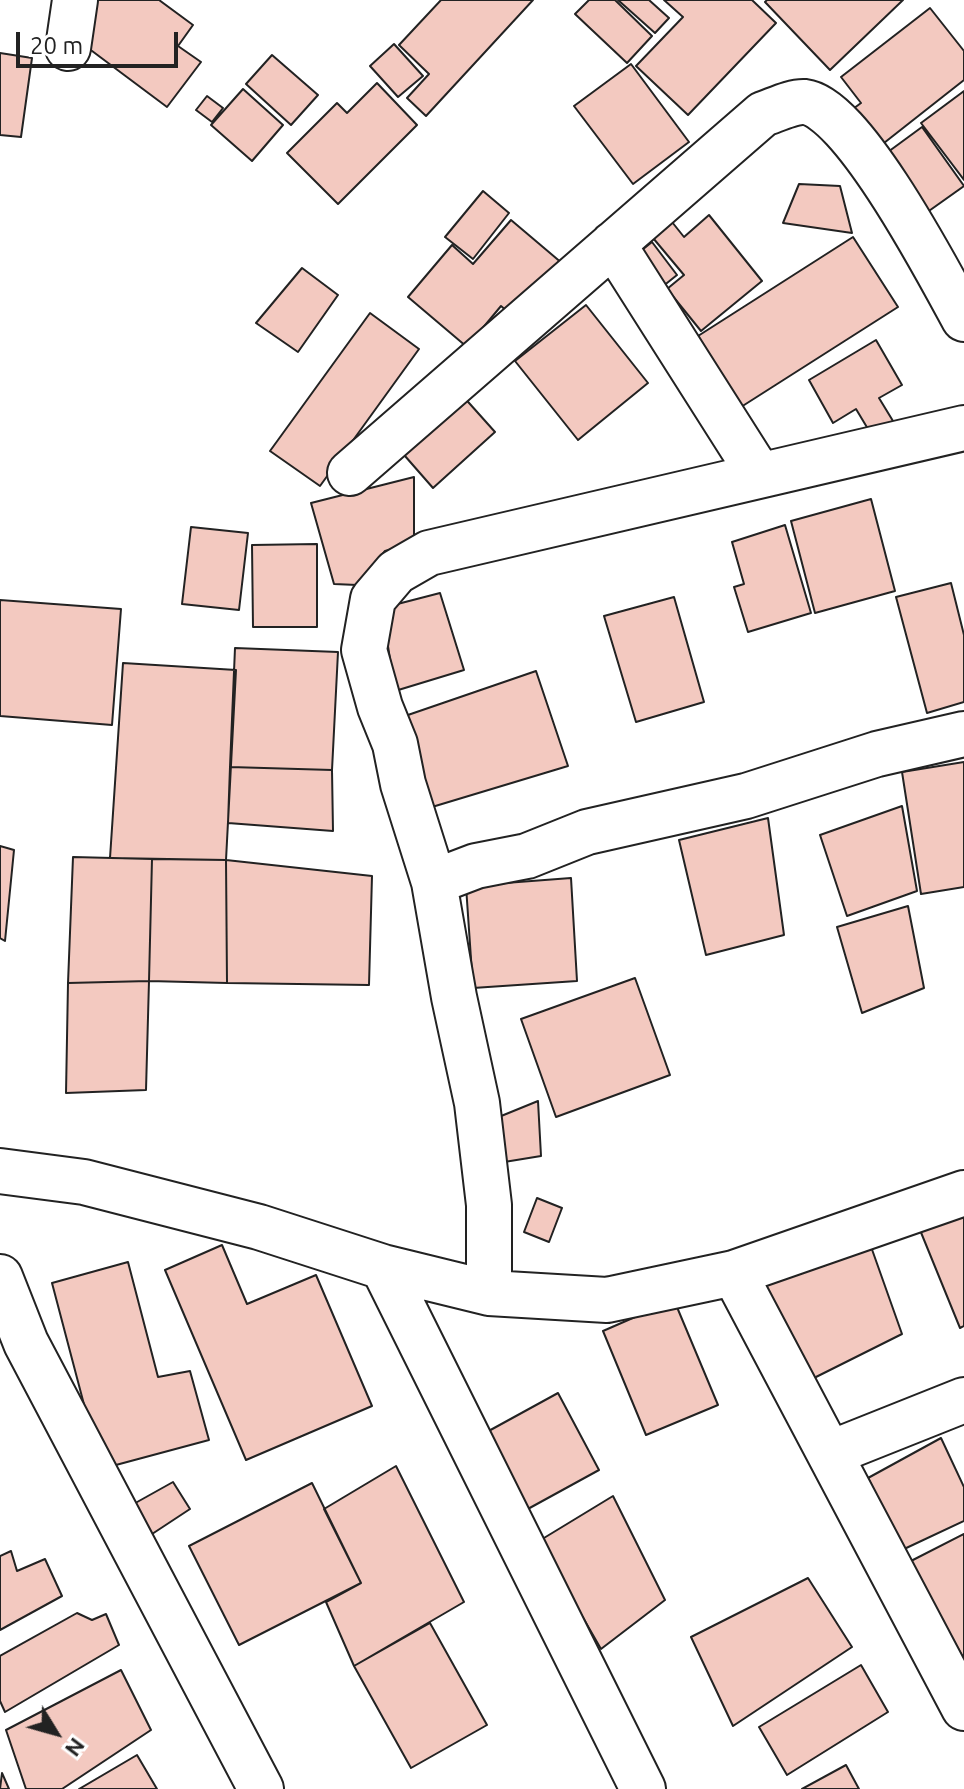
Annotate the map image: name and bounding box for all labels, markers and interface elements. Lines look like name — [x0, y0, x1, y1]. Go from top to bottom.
scale bar — [20, 16, 182, 66]
text: 20 m — [30, 32, 83, 59]
north arrow — [16, 1693, 96, 1773]
text: N — [61, 1734, 90, 1762]

